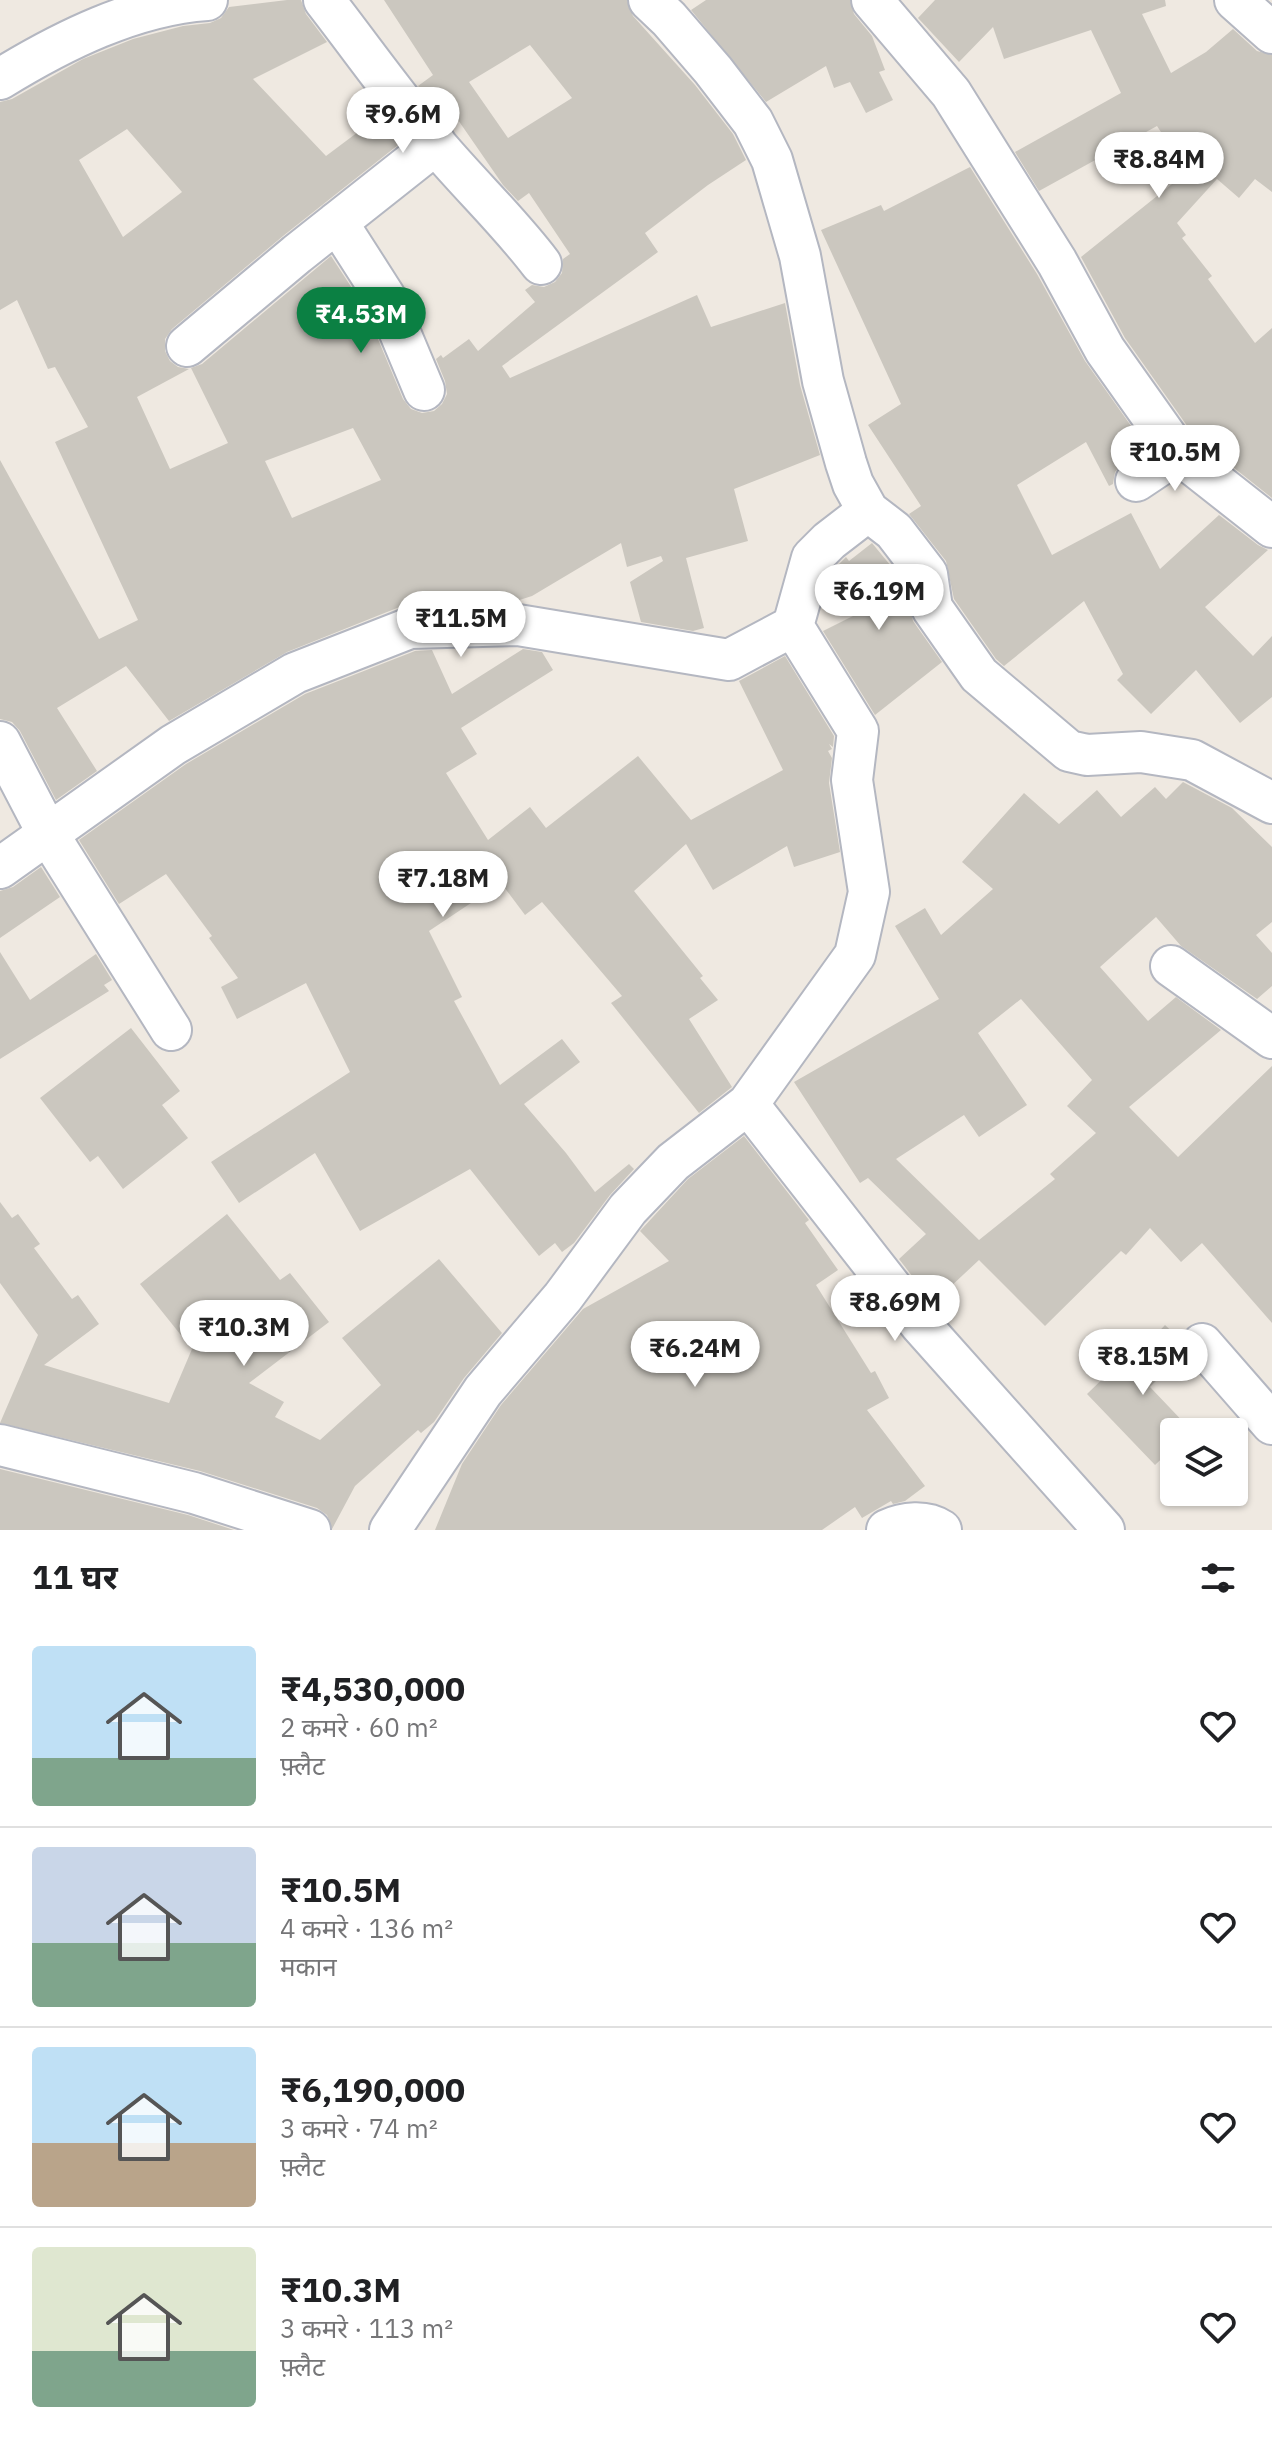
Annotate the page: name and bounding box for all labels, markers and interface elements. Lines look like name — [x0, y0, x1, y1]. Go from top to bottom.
pin: ₹9.6M — [347, 87, 459, 155]
text: ₹9.6M — [365, 96, 441, 130]
pin: ₹8.84M — [1094, 132, 1224, 200]
text: ₹8.84M — [1113, 141, 1205, 175]
pin: ₹4.53M — [296, 287, 426, 355]
text: ₹4.53M — [315, 296, 407, 330]
pin: ₹10.5M — [1110, 425, 1240, 493]
text: ₹10.5M — [1129, 434, 1221, 468]
pin: ₹6.19M — [814, 564, 944, 632]
text: ₹6.19M — [833, 573, 925, 607]
pin: ₹11.5M — [396, 591, 526, 659]
text: ₹11.5M — [415, 600, 507, 634]
pin: ₹7.18M — [378, 851, 508, 919]
text: ₹7.18M — [397, 860, 489, 894]
pin: ₹8.69M — [830, 1275, 960, 1343]
text: ₹8.69M — [849, 1284, 941, 1318]
pin: ₹10.3M — [179, 1300, 309, 1368]
text: ₹10.3M — [198, 1309, 290, 1343]
pin: ₹6.24M — [630, 1321, 760, 1389]
pin: ₹8.15M — [1078, 1329, 1208, 1397]
text: ₹6.24M — [649, 1330, 741, 1364]
text: ₹8.15M — [1097, 1338, 1189, 1372]
map controls — [1160, 1418, 1248, 1506]
button: layers — [1160, 1418, 1248, 1506]
text: 11 घर — [32, 1554, 118, 1598]
icon: filters — [1196, 1556, 1240, 1600]
text: ₹4,530,000 — [280, 1666, 465, 1710]
icon: home — [96, 1678, 192, 1774]
icon: heart — [1196, 1704, 1240, 1748]
text: 2 कमरे · 60 m² — [280, 1710, 438, 1744]
text: फ़्लैट — [280, 1748, 325, 1782]
text: ₹10.5M — [280, 1867, 401, 1911]
icon: home — [96, 1879, 192, 1975]
icon: heart — [1196, 1905, 1240, 1949]
text: 4 कमरे · 136 m² — [280, 1911, 453, 1945]
text: मकान — [280, 1949, 337, 1983]
text: ₹6,190,000 — [280, 2067, 465, 2111]
icon: home — [96, 2079, 192, 2175]
icon: heart — [1196, 2105, 1240, 2149]
text: 3 कमरे · 74 m² — [280, 2111, 438, 2145]
text: फ़्लैट — [280, 2149, 325, 2183]
text: ₹10.3M — [280, 2267, 401, 2311]
icon: home — [96, 2279, 192, 2375]
icon: heart — [1196, 2305, 1240, 2349]
text: 3 कमरे · 113 m² — [280, 2311, 453, 2345]
text: फ़्लैट — [280, 2349, 325, 2383]

